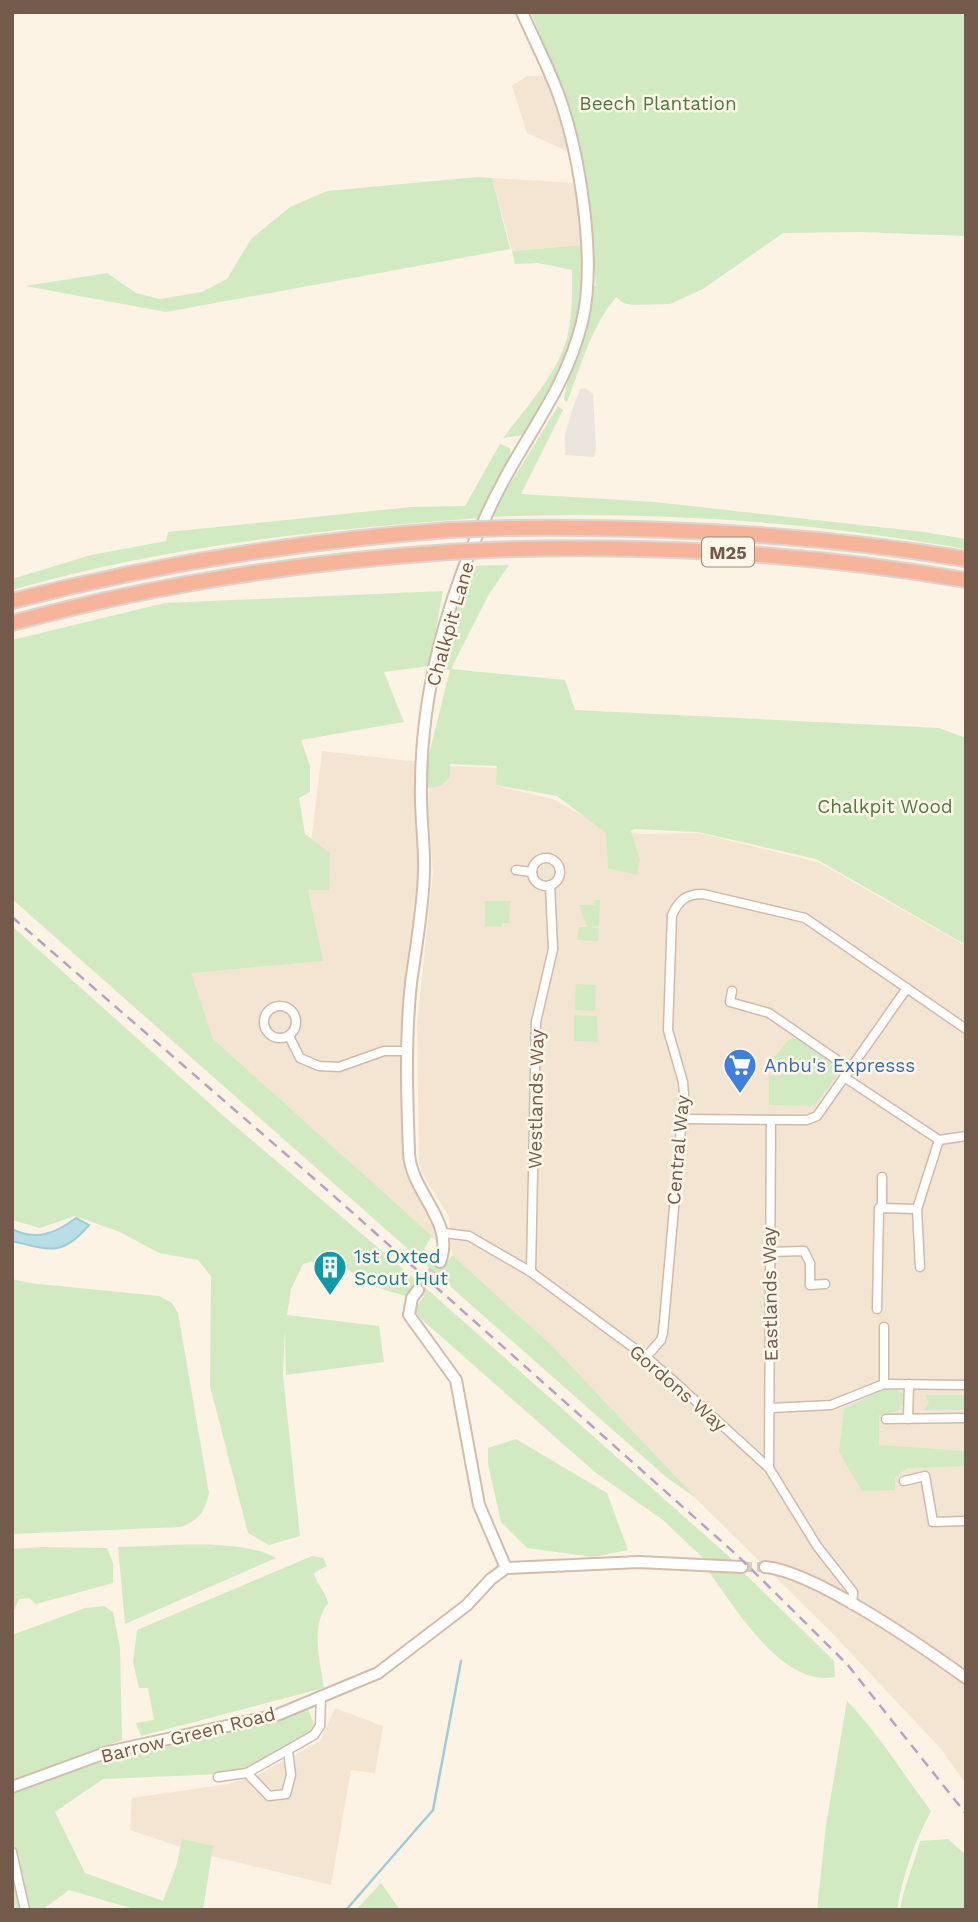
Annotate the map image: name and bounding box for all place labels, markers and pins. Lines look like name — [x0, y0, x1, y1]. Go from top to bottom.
supermarket icon: Anbu's Expresss — [721, 1046, 759, 1095]
place label: Anbu's Expresss — [764, 1054, 915, 1077]
place label: 1st Oxted Scout Hut — [354, 1245, 448, 1290]
building icon: 1st Oxted Scout Hut — [311, 1248, 349, 1297]

